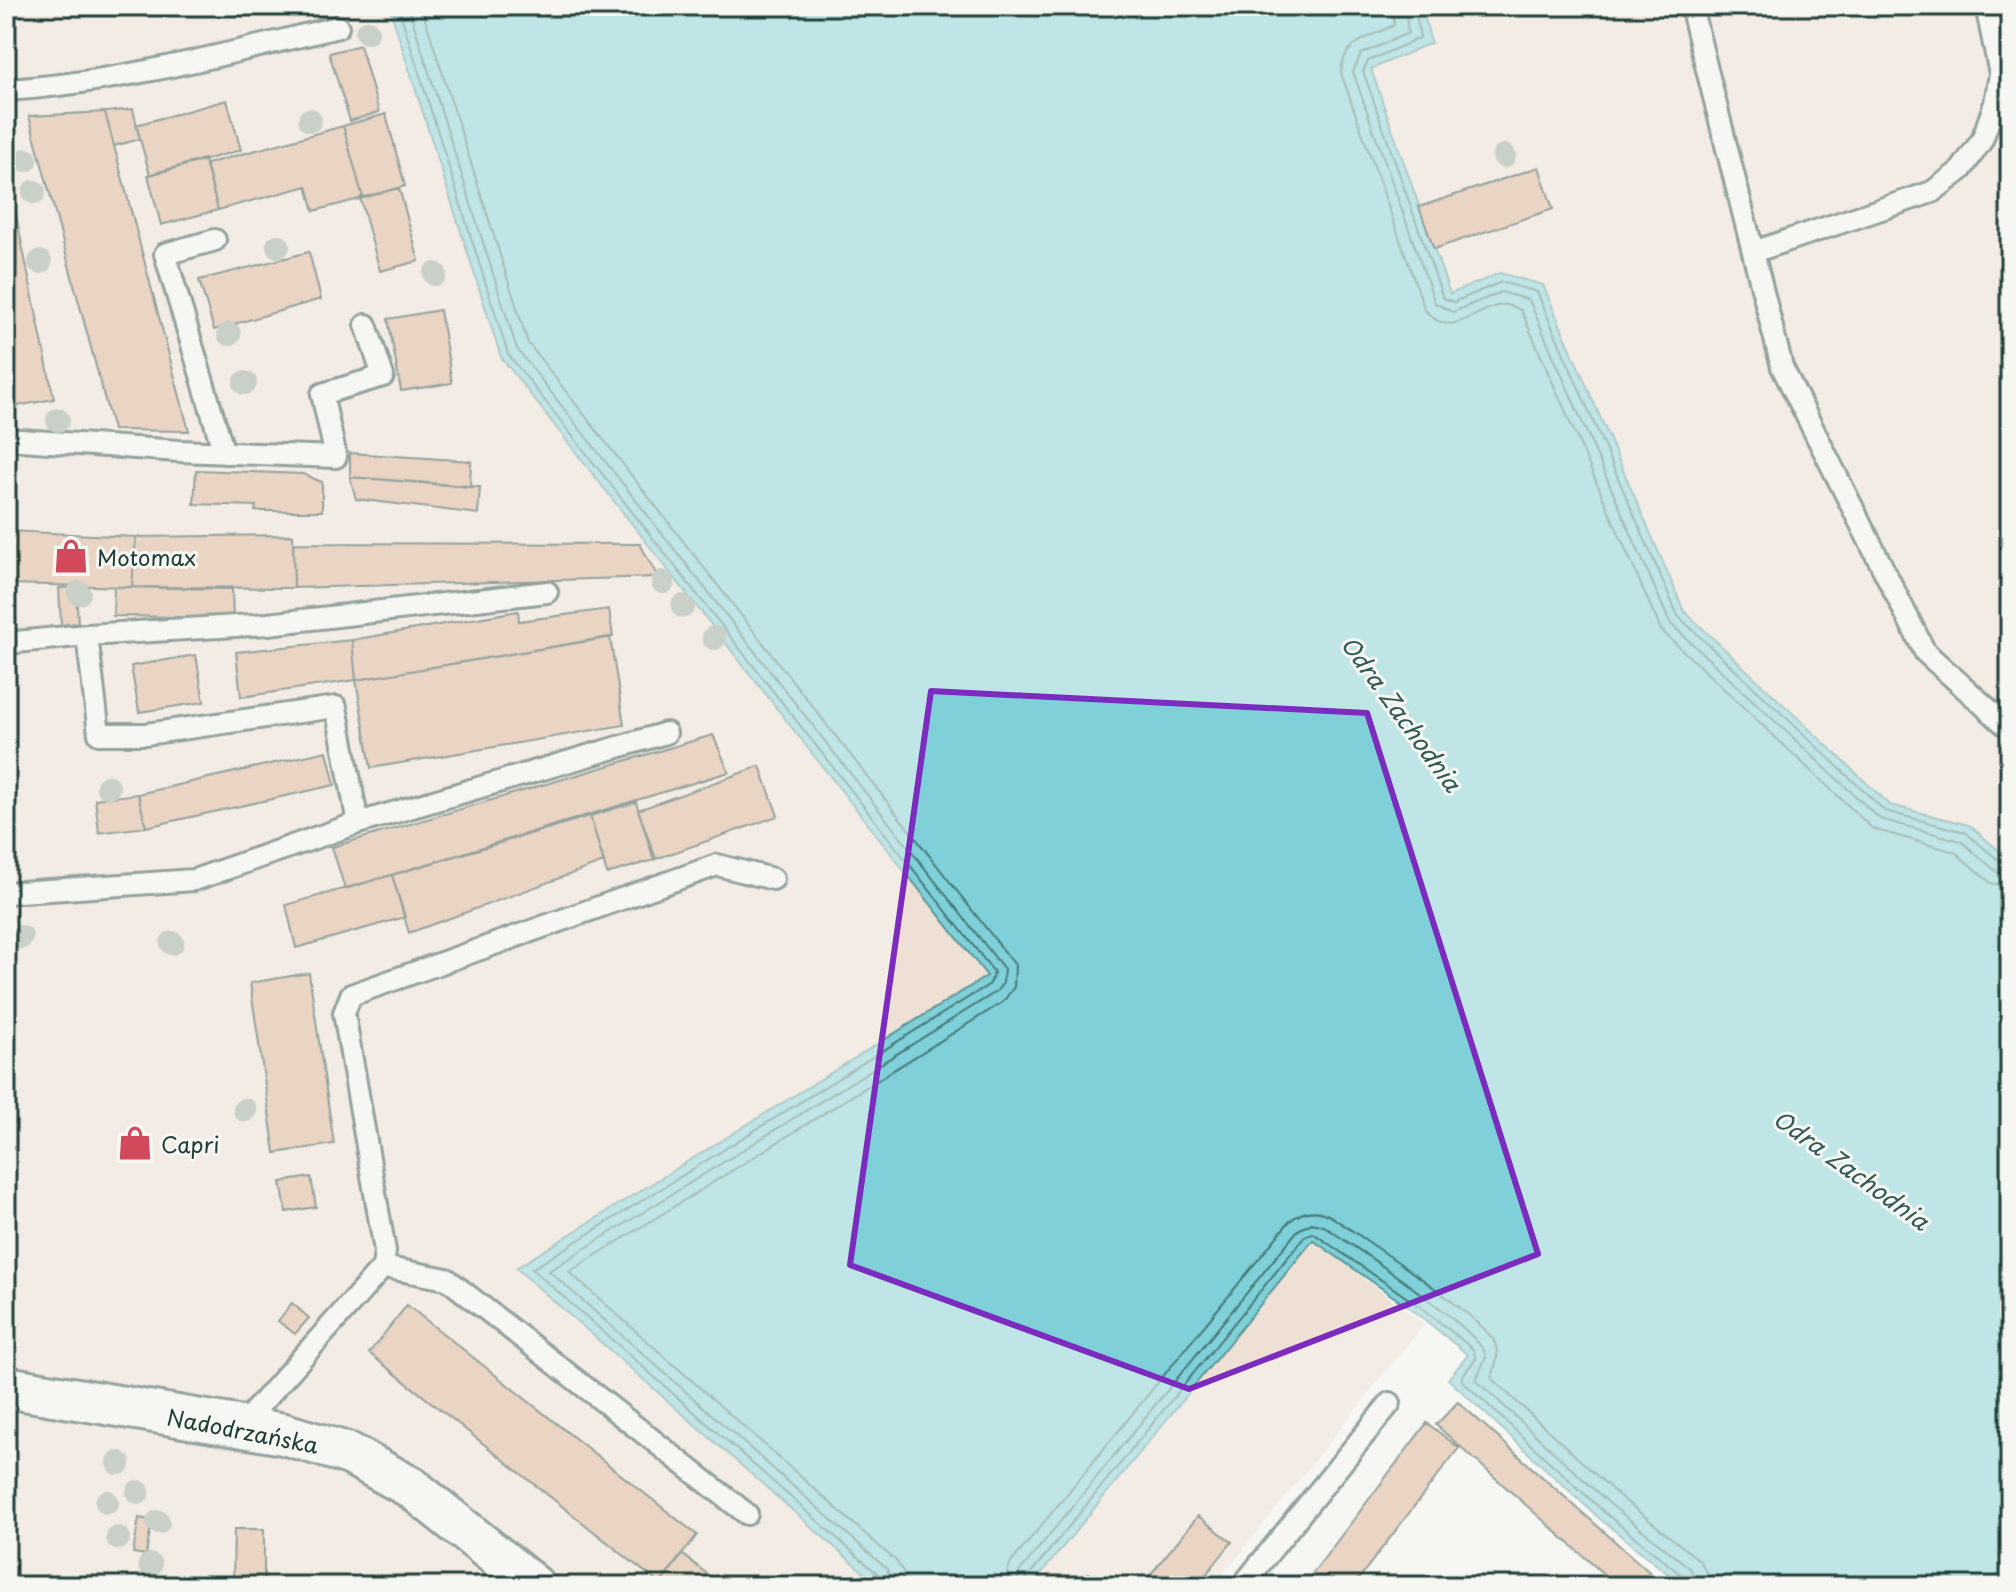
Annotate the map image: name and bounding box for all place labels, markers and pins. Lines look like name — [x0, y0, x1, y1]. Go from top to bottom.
shop icon: Motomax — [52, 537, 90, 575]
place label: Motomax — [97, 540, 196, 573]
shop icon: Capri — [116, 1124, 154, 1162]
place label: Capri — [161, 1127, 220, 1160]

